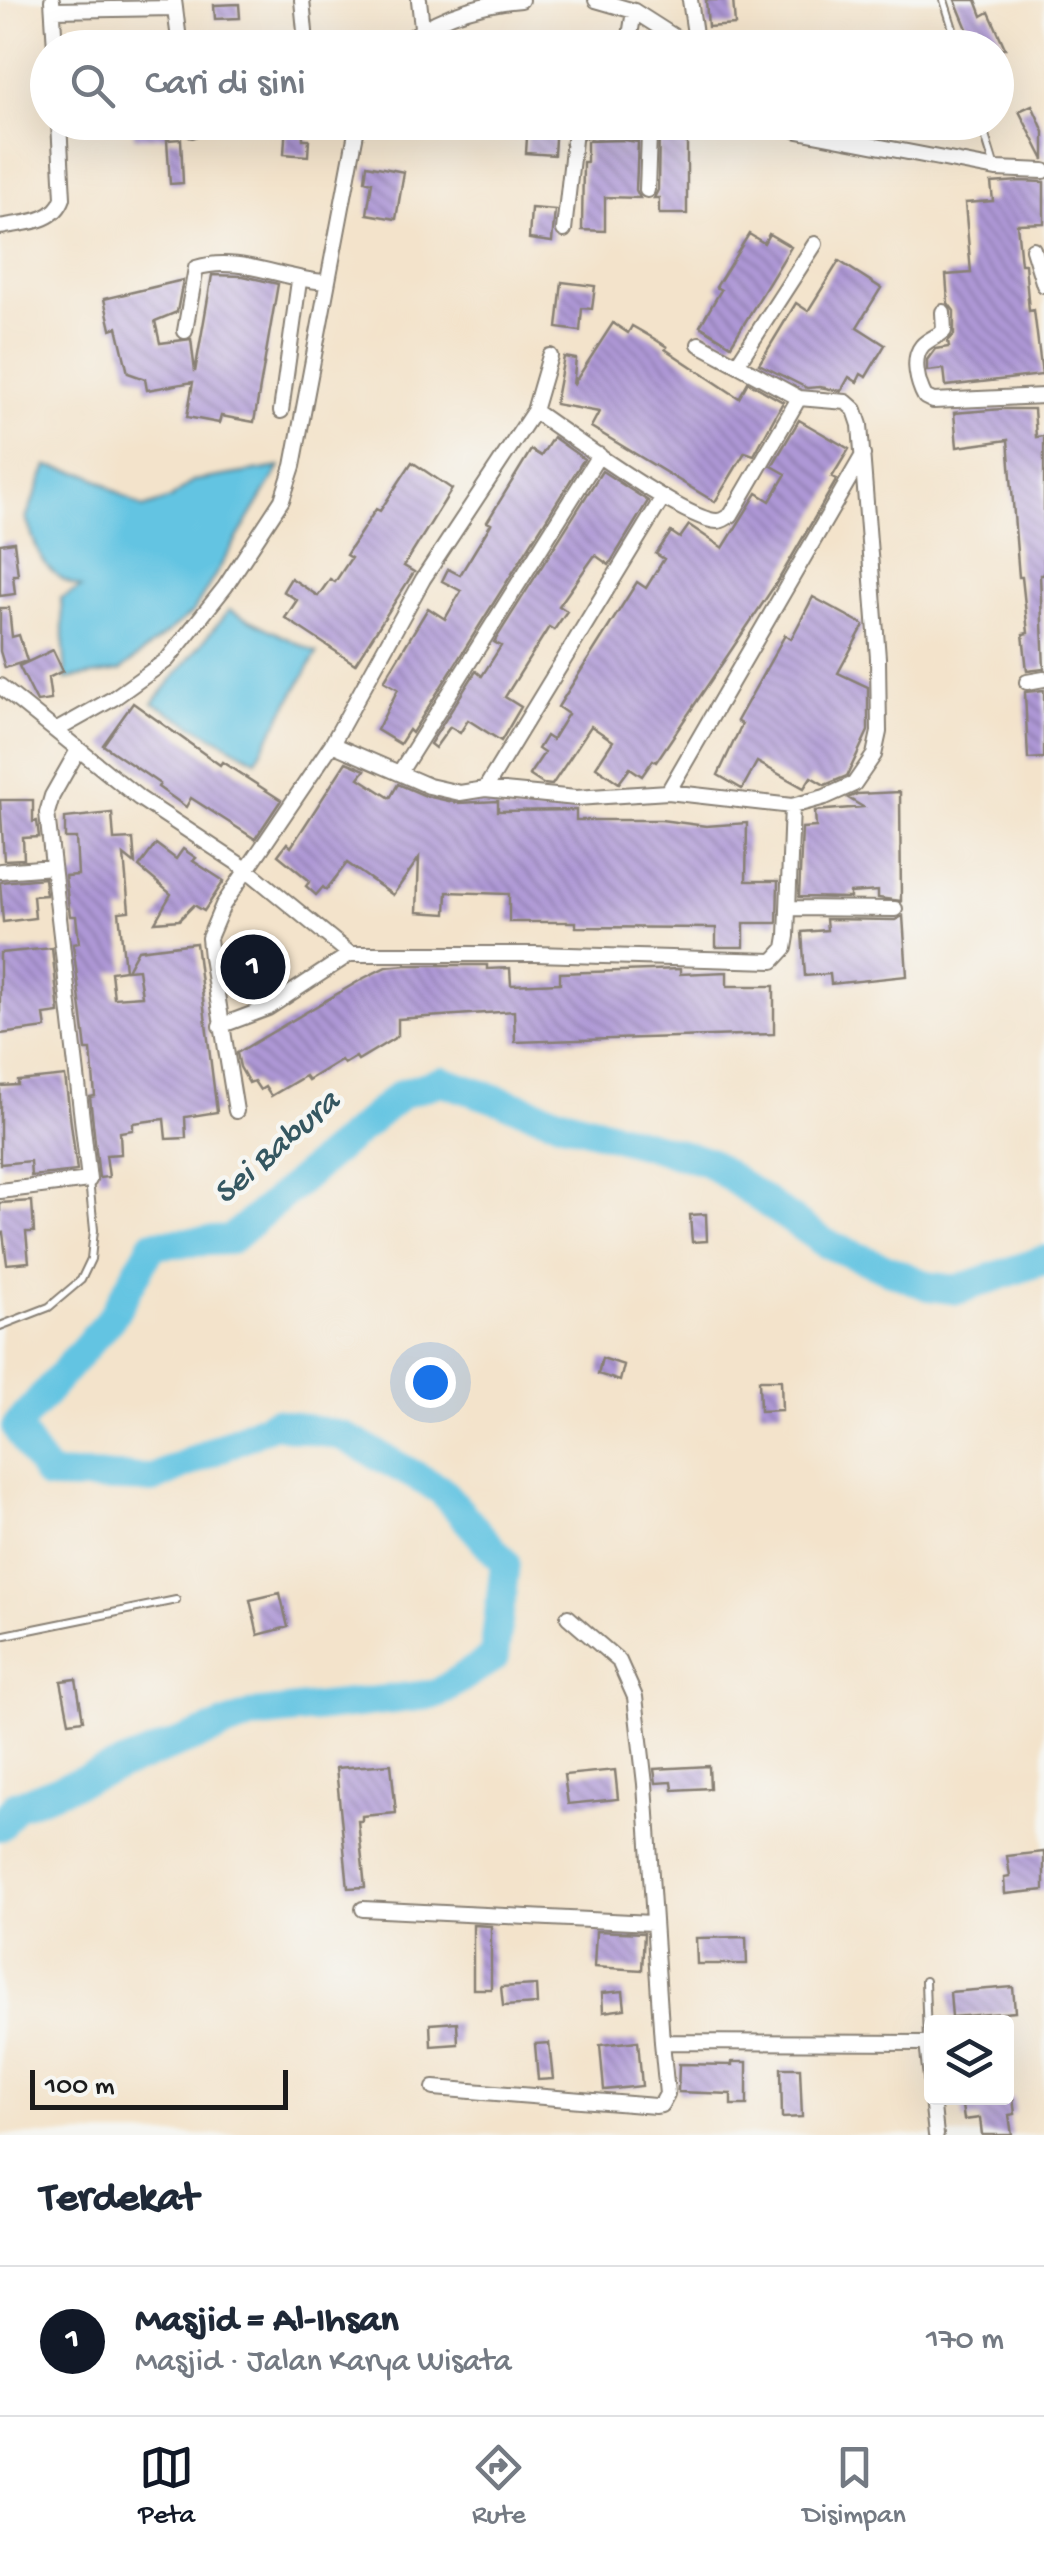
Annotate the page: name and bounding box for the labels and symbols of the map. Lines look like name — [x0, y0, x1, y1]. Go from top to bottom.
pin: 1 — [220, 930, 286, 1004]
water label: Sei Babura — [206, 1081, 352, 1215]
your location — [405, 1357, 456, 1408]
scale bar — [30, 2065, 288, 2110]

